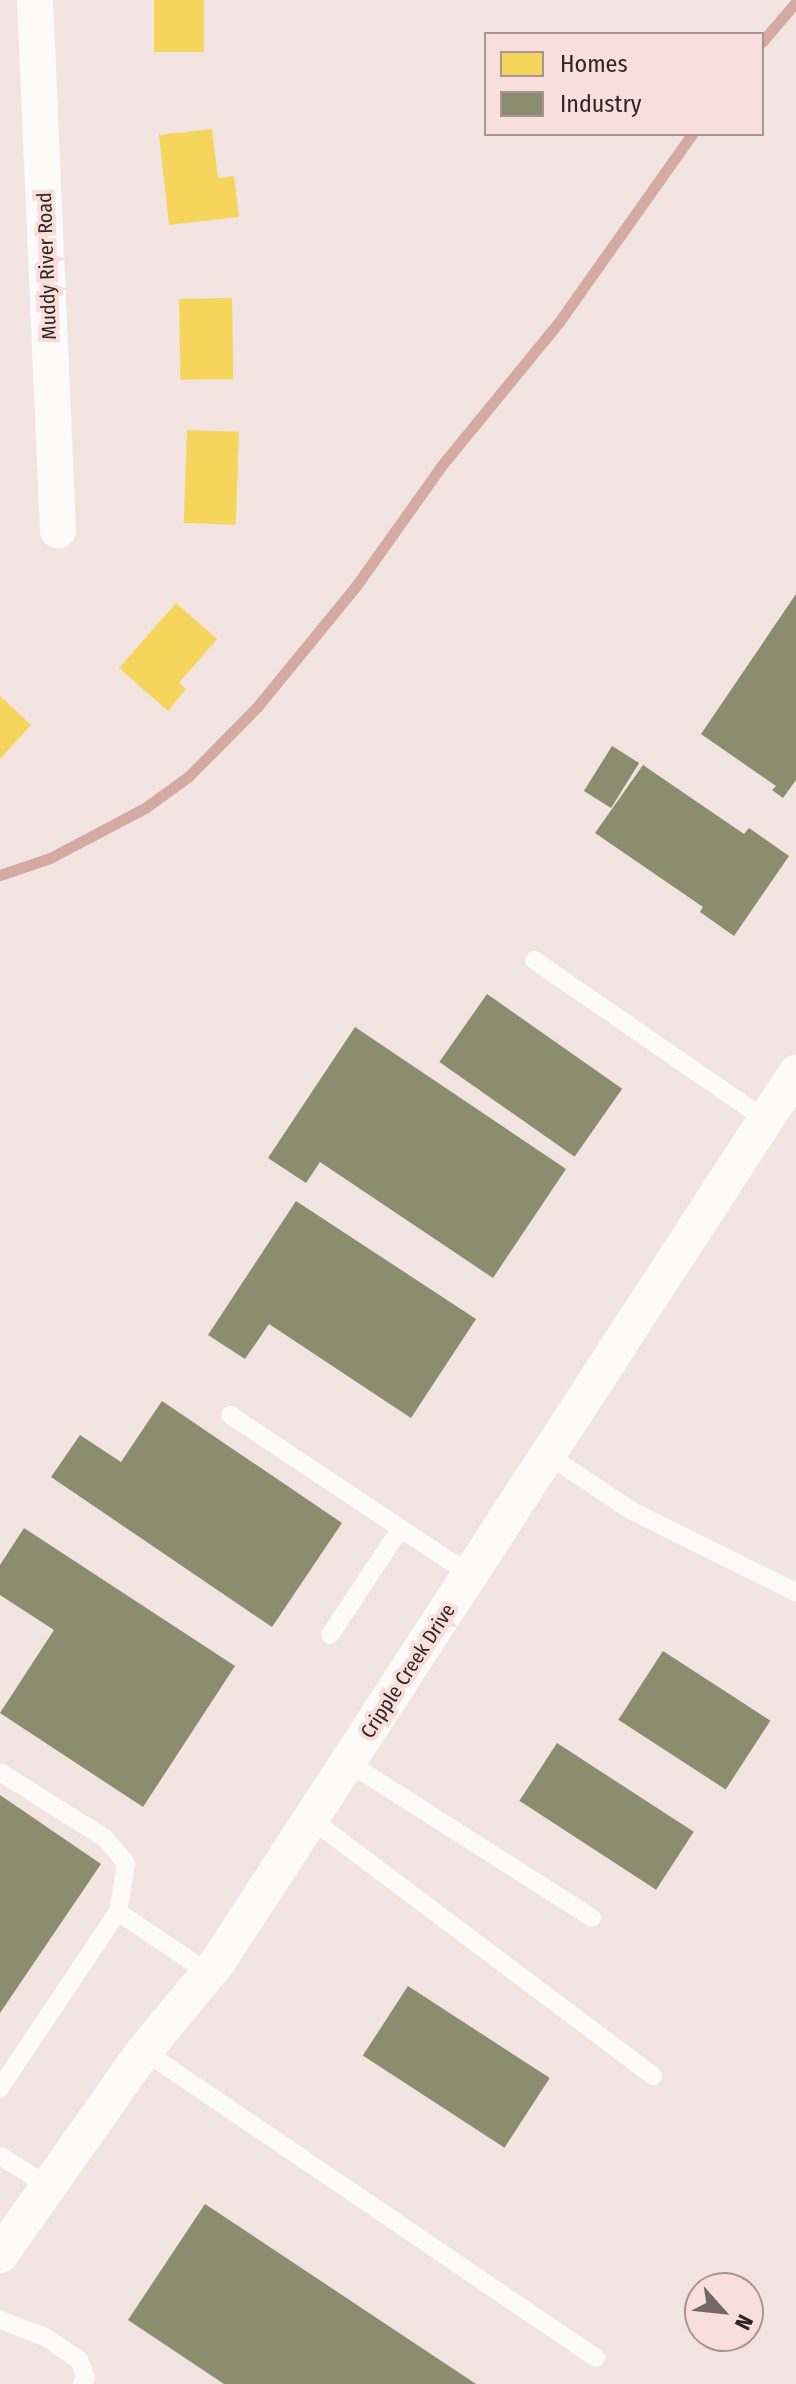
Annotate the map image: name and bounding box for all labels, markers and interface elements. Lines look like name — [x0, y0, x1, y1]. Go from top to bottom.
legend — [484, 32, 764, 136]
text: Homes — [560, 50, 628, 78]
text: Industry — [560, 90, 642, 118]
street label: Muddy River Road — [32, 192, 62, 340]
street label: Cripple Creek Drive — [356, 1599, 460, 1743]
north arrow — [684, 2272, 764, 2352]
text: N — [729, 2310, 759, 2334]

